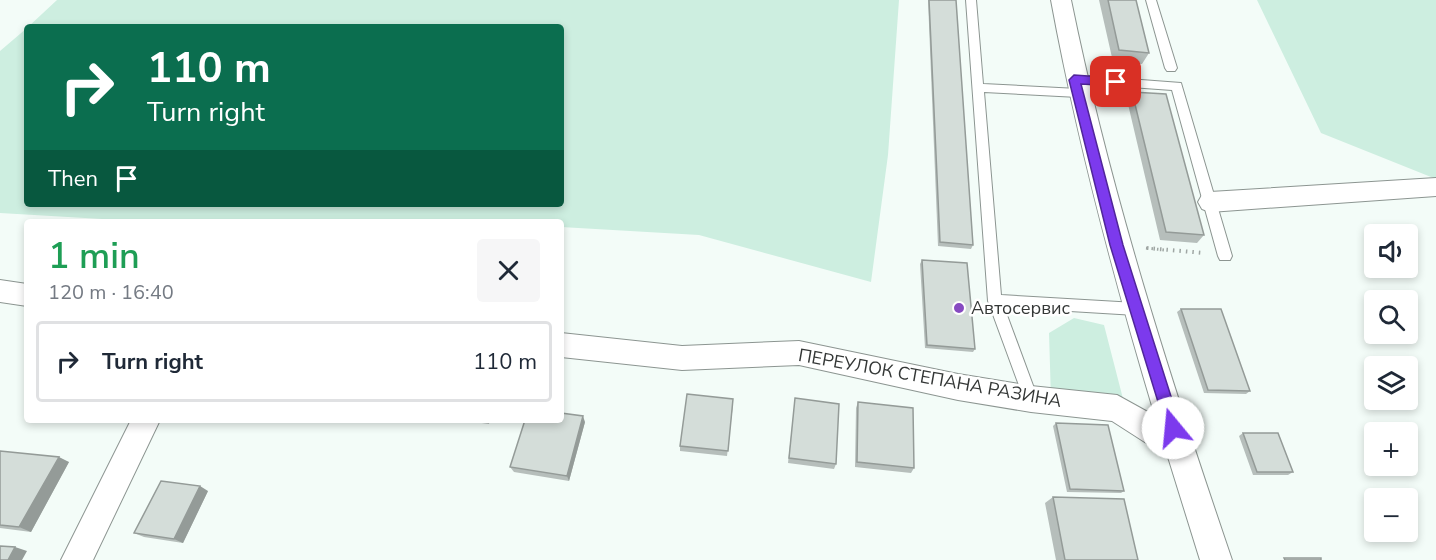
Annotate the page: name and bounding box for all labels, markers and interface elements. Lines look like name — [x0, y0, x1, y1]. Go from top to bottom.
text: 110 m — [147, 40, 271, 97]
icon: right — [48, 48, 126, 126]
pin — [1090, 56, 1141, 107]
icon: arrive — [1099, 65, 1132, 98]
text: Turn right — [147, 94, 265, 131]
icon: arrive — [110, 162, 143, 195]
text: Then — [48, 164, 98, 194]
map controls — [1364, 224, 1418, 542]
button: sound — [1364, 224, 1418, 278]
text: 1 min — [48, 232, 140, 281]
button: close — [477, 239, 540, 302]
text: 120 m · 16:40 — [48, 279, 174, 306]
button: search — [1364, 290, 1418, 344]
place label: Автосервис — [971, 296, 1071, 320]
marker: Автосервис — [952, 301, 966, 315]
street label: ПЕРЕУЛОК СТЕПАНА РАЗИНА — [796, 343, 1064, 413]
icon: right — [51, 345, 84, 378]
text: Turn right — [102, 347, 203, 377]
text: 110 m — [473, 347, 537, 377]
button: layers — [1364, 356, 1418, 410]
position arrow — [1141, 396, 1205, 460]
button: + — [1364, 422, 1418, 476]
button: − — [1364, 488, 1418, 542]

